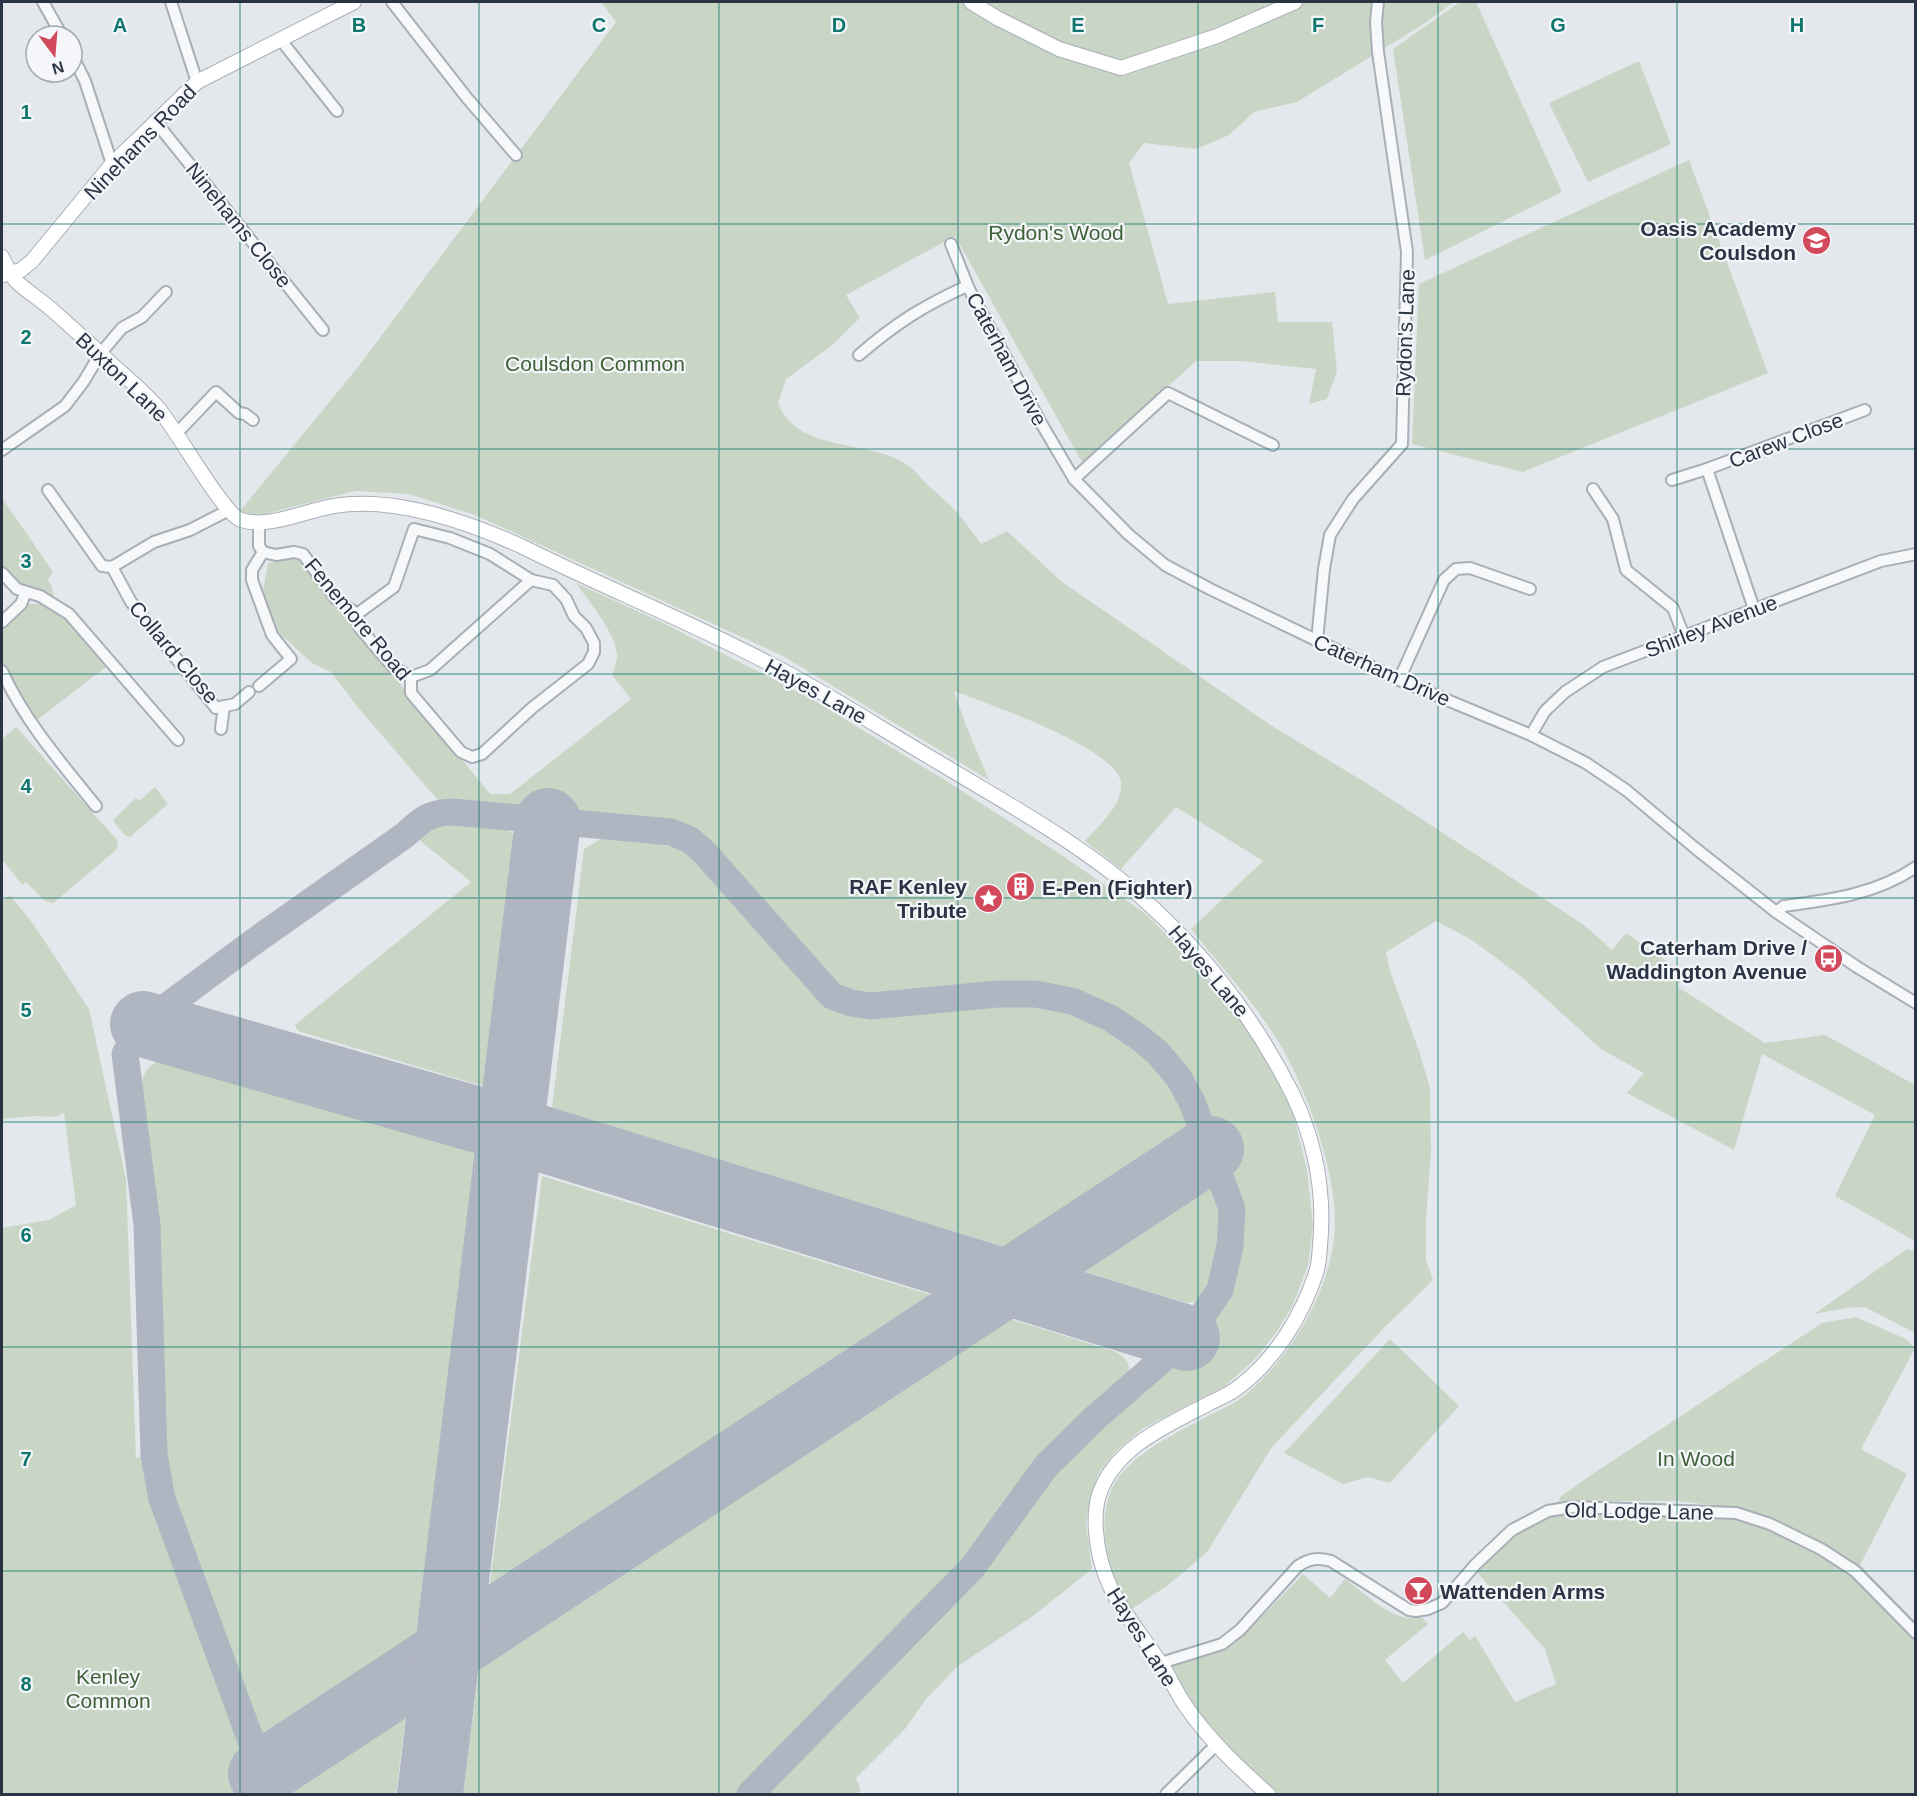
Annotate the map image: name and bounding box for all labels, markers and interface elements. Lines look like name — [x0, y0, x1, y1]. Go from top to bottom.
text: A — [113, 14, 127, 36]
text: B — [352, 14, 366, 36]
text: C — [592, 14, 606, 36]
text: D — [832, 14, 846, 36]
text: E — [1071, 14, 1085, 36]
text: F — [1312, 14, 1324, 36]
text: G — [1550, 14, 1566, 36]
text: H — [1790, 14, 1804, 36]
north arrow — [24, 24, 84, 84]
text: N — [50, 58, 66, 78]
street label: Ninehams Road — [79, 80, 201, 204]
text: 1 — [20, 101, 32, 123]
street label: Ninehams Close — [182, 158, 296, 292]
place label: Oasis Academy Coulsdon — [1640, 217, 1796, 264]
park label: Rydon's Wood — [988, 221, 1124, 244]
school or university icon: Oasis Academy Coulsdon — [1801, 224, 1833, 256]
street label: Rydon's Lane — [1391, 269, 1419, 397]
street label: Caterham Drive — [962, 289, 1052, 429]
text: 2 — [20, 326, 32, 348]
street label: Buxton Lane — [72, 328, 172, 426]
park label: Coulsdon Common — [505, 352, 685, 375]
street label: Carew Close — [1726, 408, 1846, 472]
text: 3 — [20, 550, 32, 572]
street label: Fenemore Road — [300, 553, 416, 685]
street label: Shirley Avenue — [1642, 590, 1780, 662]
street label: Collard Close — [125, 596, 223, 708]
street label: Caterham Drive — [1310, 630, 1454, 710]
street label: Hayes Lane — [761, 654, 871, 728]
text: 4 — [20, 775, 32, 797]
building icon: E-Pen (Fighter) — [1005, 871, 1037, 903]
place label: RAF Kenley Tribute — [849, 875, 967, 922]
place label: E-Pen (Fighter) — [1042, 876, 1193, 899]
place icon: RAF Kenley Tribute — [972, 882, 1004, 914]
street label: Hayes Lane — [1164, 921, 1254, 1021]
place label: Caterham Drive / Waddington Avenue — [1606, 936, 1807, 983]
bus stop icon: Caterham Drive / Waddington Avenue — [1812, 943, 1844, 975]
text: 5 — [20, 999, 32, 1021]
text: 6 — [20, 1224, 32, 1246]
park label: In Wood — [1657, 1447, 1735, 1470]
text: 7 — [20, 1448, 32, 1470]
street label: Old Lodge Lane — [1564, 1498, 1714, 1524]
bar icon: Wattenden Arms — [1403, 1575, 1435, 1607]
place label: Wattenden Arms — [1440, 1580, 1605, 1603]
street label: Hayes Lane — [1103, 1583, 1181, 1691]
park label: Kenley Common — [65, 1665, 151, 1712]
text: 8 — [20, 1673, 32, 1695]

